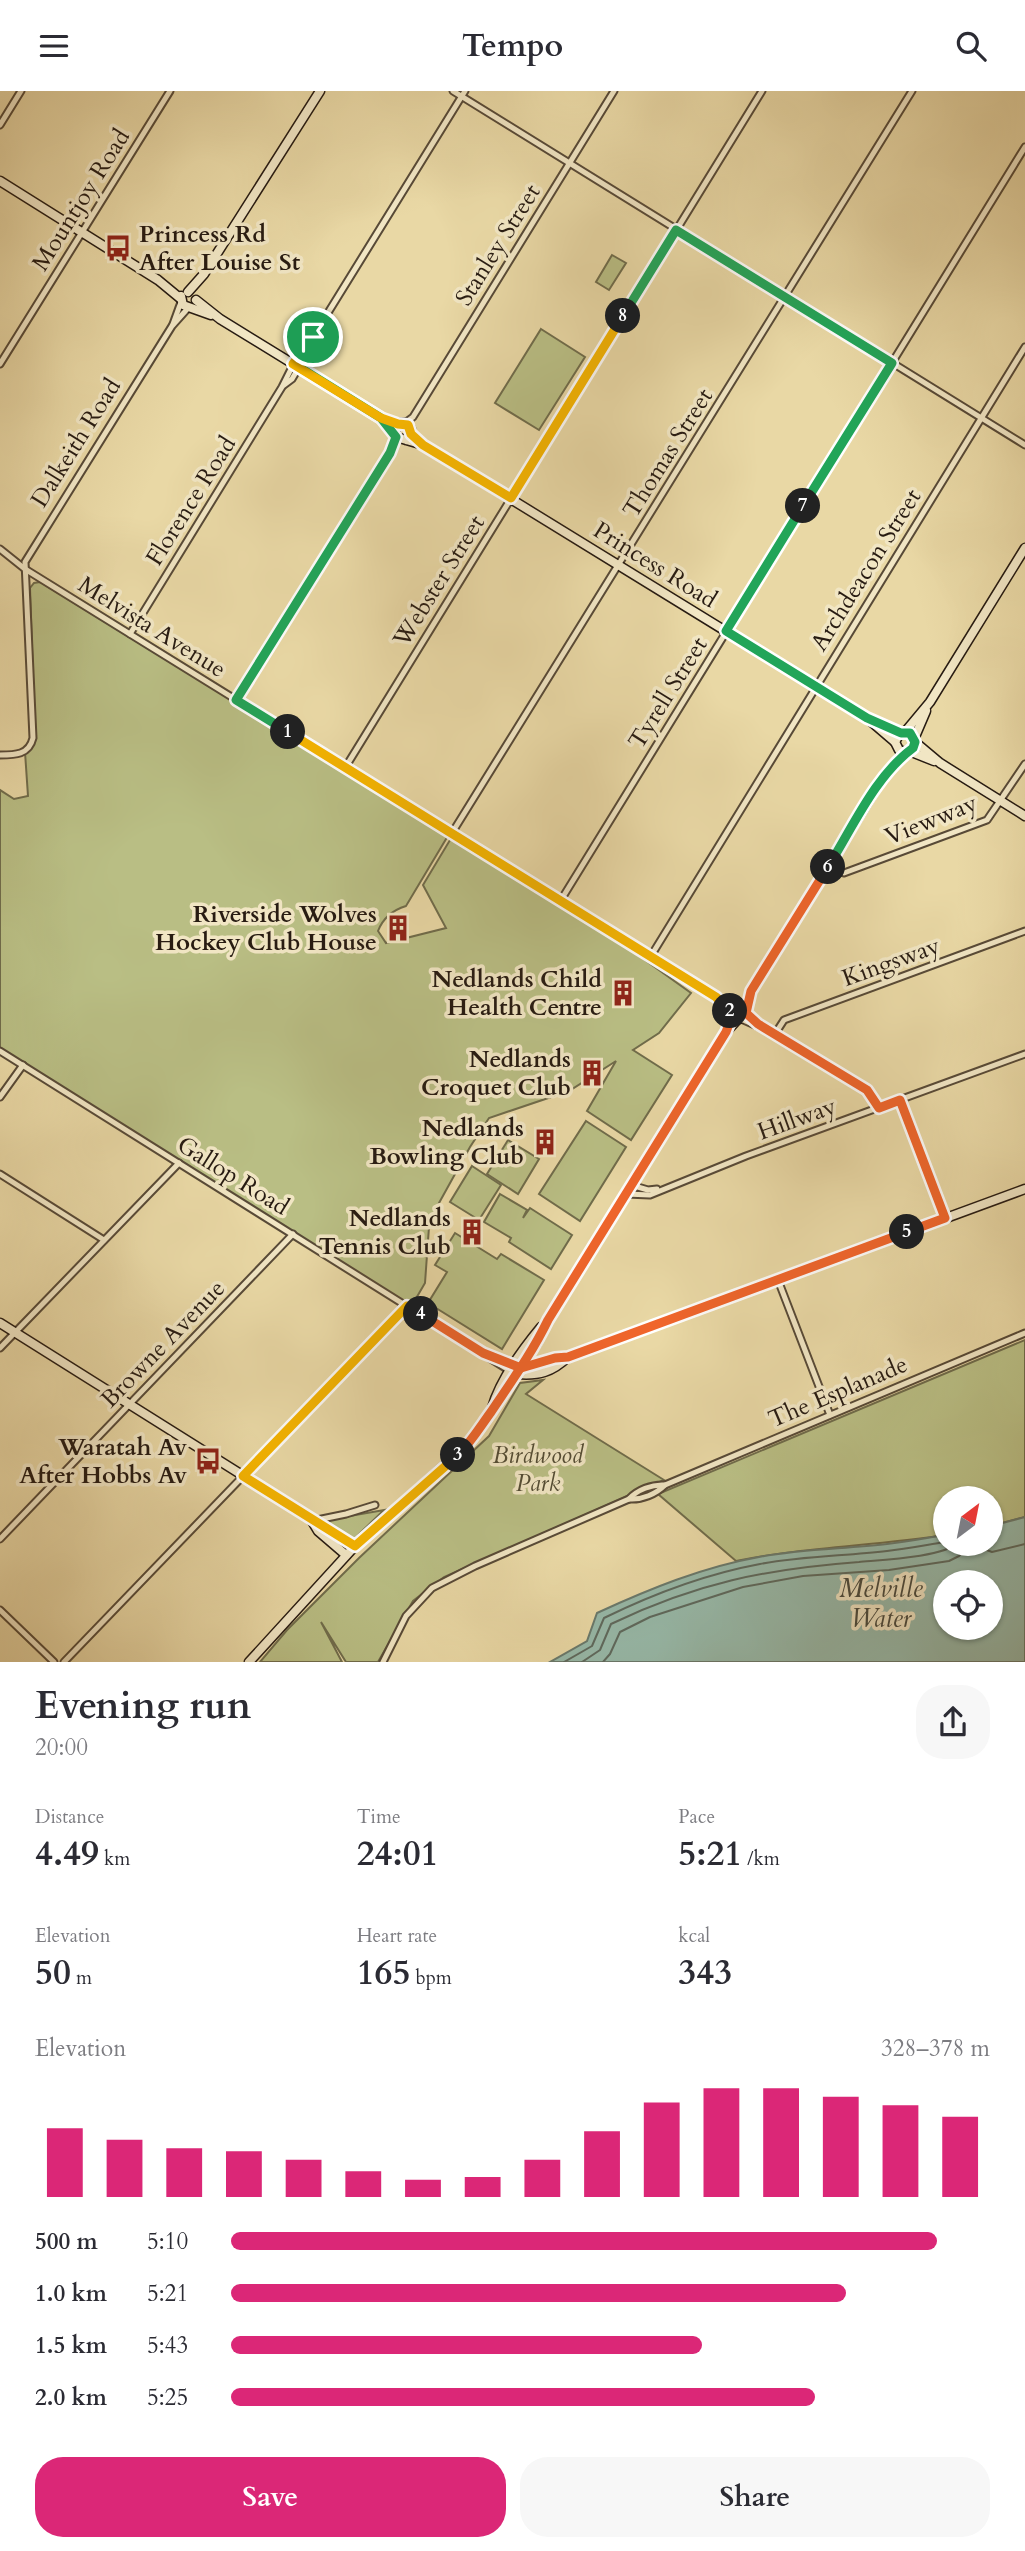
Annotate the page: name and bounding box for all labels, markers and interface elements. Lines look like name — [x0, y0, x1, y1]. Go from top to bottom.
text: Tempo — [462, 24, 563, 68]
icon: menu — [35, 27, 73, 65]
icon: search — [952, 27, 990, 65]
street label: Mountjoy Road — [24, 123, 138, 277]
street label: Stanley Street — [448, 178, 549, 312]
place label: Princess Rd After Louise St — [139, 218, 301, 279]
bus stop icon: Princess Rd After Louise St — [103, 233, 133, 263]
pin: 8 — [606, 299, 640, 334]
text: 8 — [618, 302, 627, 328]
pin — [283, 307, 343, 367]
icon: arrive — [294, 318, 332, 356]
street label: Dalkeith Road — [23, 372, 129, 514]
street label: Thomas Street — [615, 382, 721, 524]
street label: Florence Road — [138, 430, 244, 572]
street label: Archdeacon Street — [803, 482, 929, 657]
pin: 7 — [786, 489, 820, 523]
text: 7 — [798, 492, 807, 518]
street label: Webster Street — [385, 508, 493, 654]
street label: Princess Road — [587, 514, 723, 616]
street label: Melvista Avenue — [72, 568, 232, 686]
street label: Tyrell Street — [621, 630, 716, 755]
pin: 1 — [270, 715, 306, 749]
text: 1 — [283, 718, 292, 744]
street label: Viewway — [880, 786, 982, 853]
pin: 6 — [810, 849, 846, 885]
text: 6 — [823, 853, 832, 879]
place label: Riverside Wolves Hockey Club House — [155, 898, 377, 959]
building icon: Riverside Wolves Hockey Club House — [383, 913, 413, 943]
street label: Kingsway — [837, 929, 945, 995]
place label: Nedlands Child Health Centre — [431, 963, 602, 1024]
building icon: Nedlands Child Health Centre — [608, 978, 638, 1008]
pin: 2 — [712, 993, 748, 1028]
text: 2 — [725, 997, 734, 1023]
place label: Nedlands Croquet Club — [421, 1043, 571, 1104]
building icon: Nedlands Croquet Club — [577, 1058, 607, 1088]
street label: Hillway — [753, 1089, 841, 1148]
place label: Nedlands Bowling Club — [369, 1112, 524, 1173]
building icon: Nedlands Bowling Club — [530, 1127, 560, 1157]
street label: Gallop Road — [171, 1128, 296, 1224]
place label: Nedlands Tennis Club — [319, 1202, 451, 1263]
pin: 5 — [890, 1215, 925, 1249]
building icon: Nedlands Tennis Club — [457, 1217, 487, 1247]
text: 5 — [902, 1218, 911, 1244]
street label: Browne Avenue — [93, 1273, 233, 1415]
pin: 4 — [404, 1297, 438, 1331]
text: 4 — [416, 1300, 425, 1326]
street label: The Esplanade — [763, 1348, 913, 1436]
place label: Waratah Av After Hobbs Av — [19, 1431, 188, 1492]
pin: 3 — [440, 1437, 476, 1473]
park label: Birdwood Park — [493, 1439, 585, 1500]
text: 3 — [453, 1441, 462, 1467]
bus stop icon: Waratah Av After Hobbs Av — [193, 1446, 223, 1476]
north arrow — [933, 1486, 1003, 1556]
map controls — [933, 1486, 1003, 1640]
button: locate — [933, 1570, 1003, 1640]
water label: Melville Water — [839, 1571, 924, 1636]
text: Evening run — [35, 1680, 251, 1732]
button: share — [916, 1685, 990, 1759]
text: 20:00 — [35, 1732, 88, 1763]
text: Distance — [35, 1804, 104, 1830]
text: Time — [357, 1804, 401, 1830]
text: Pace — [678, 1804, 715, 1830]
text: 4.49 — [35, 1830, 99, 1878]
text: 24:01 — [357, 1830, 439, 1878]
text: 5:21 — [678, 1830, 742, 1878]
text: km — [99, 1846, 130, 1872]
text: /km — [742, 1846, 780, 1872]
text: Elevation — [35, 1923, 110, 1949]
text: Heart rate — [357, 1923, 437, 1949]
text: kcal — [678, 1923, 710, 1949]
text: 50 — [35, 1949, 71, 1997]
text: 165 — [357, 1949, 410, 1997]
text: 343 — [678, 1949, 732, 1997]
text: m — [71, 1965, 92, 1991]
text: bpm — [410, 1965, 452, 1991]
text: Elevation — [35, 2033, 126, 2064]
text: 328–378 m — [881, 2033, 990, 2064]
text: 500 m — [35, 2226, 98, 2257]
text: 5:10 — [147, 2226, 188, 2257]
text: 1.0 km — [35, 2278, 107, 2309]
text: 5:21 — [147, 2278, 188, 2309]
text: 1.5 km — [35, 2330, 107, 2361]
text: 5:43 — [147, 2330, 188, 2361]
text: 2.0 km — [35, 2382, 107, 2413]
text: 5:25 — [147, 2382, 188, 2413]
button: Save — [35, 2457, 506, 2537]
button: Share — [520, 2457, 990, 2537]

